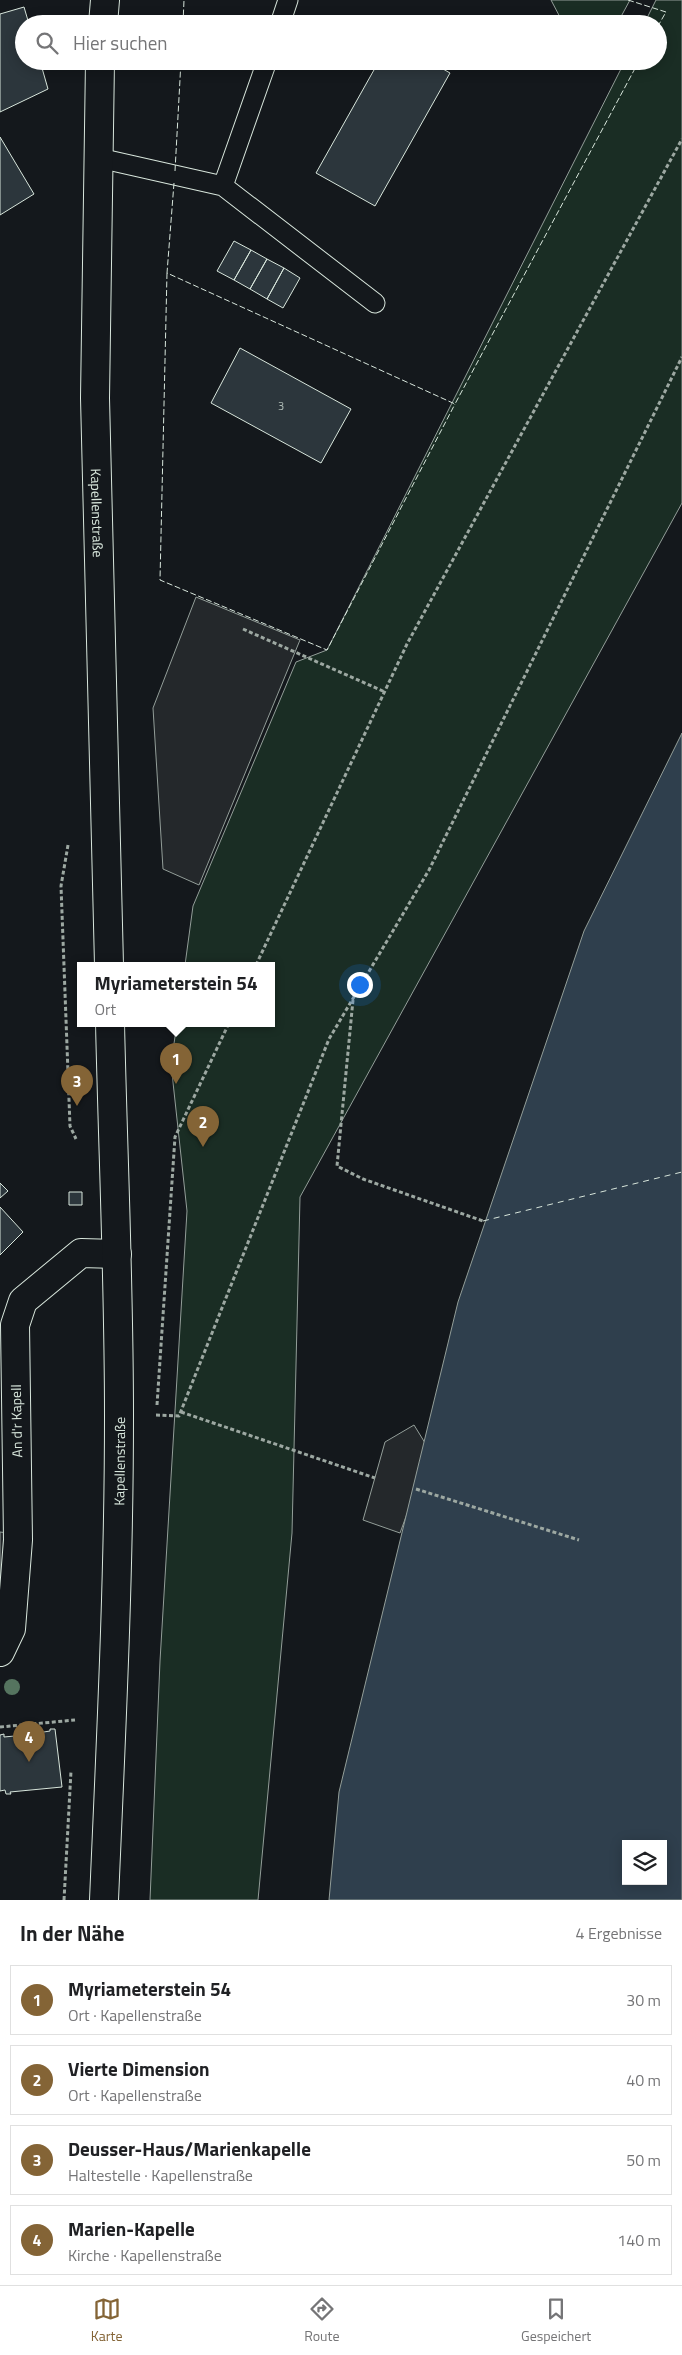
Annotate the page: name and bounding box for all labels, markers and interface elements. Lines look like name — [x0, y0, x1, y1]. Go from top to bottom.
search box — [15, 15, 667, 70]
text: Hier suchen — [73, 28, 168, 57]
icon: search — [33, 29, 61, 57]
house number: 3 — [278, 398, 284, 414]
street label: Kapellenstraße — [86, 468, 109, 558]
popup — [77, 962, 275, 1027]
text: Myriameterstein 54 — [94, 968, 258, 997]
your location — [347, 972, 373, 998]
text: Ort — [94, 997, 116, 1021]
pin: 1 — [160, 1043, 192, 1084]
pin: 3 — [61, 1065, 93, 1106]
pin: 2 — [187, 1106, 219, 1147]
street label: An d'r Kapell — [5, 1384, 27, 1458]
street label: Kapellenstraße — [108, 1417, 130, 1506]
pin: 4 — [13, 1721, 45, 1762]
map controls — [622, 1840, 667, 1885]
button: layers — [622, 1840, 667, 1885]
text: In der Nähe — [20, 1917, 125, 1949]
text: 4 Ergebnisse — [575, 1921, 662, 1945]
text: Myriameterstein 54 — [68, 1974, 231, 2003]
text: 1 — [33, 1988, 41, 2012]
text: 30 m — [626, 1988, 661, 2012]
text: Ort · Kapellenstraße — [68, 2003, 202, 2027]
text: Vierte Dimension — [68, 2054, 210, 2083]
text: 2 — [33, 2068, 41, 2092]
text: 40 m — [626, 2068, 661, 2092]
text: Ort · Kapellenstraße — [68, 2083, 202, 2107]
text: Deusser-Haus/Marienkapelle — [68, 2134, 311, 2163]
text: 3 — [33, 2148, 41, 2172]
text: 50 m — [626, 2148, 661, 2172]
text: Haltestelle · Kapellenstraße — [68, 2163, 253, 2187]
text: Marien-Kapelle — [68, 2214, 195, 2243]
text: 4 — [33, 2228, 41, 2252]
text: 140 m — [617, 2228, 661, 2252]
text: Kirche · Kapellenstraße — [68, 2243, 222, 2267]
tab: Karte — [91, 2295, 123, 2346]
tab: Route — [304, 2295, 339, 2346]
tab: Gespeichert — [521, 2295, 591, 2346]

